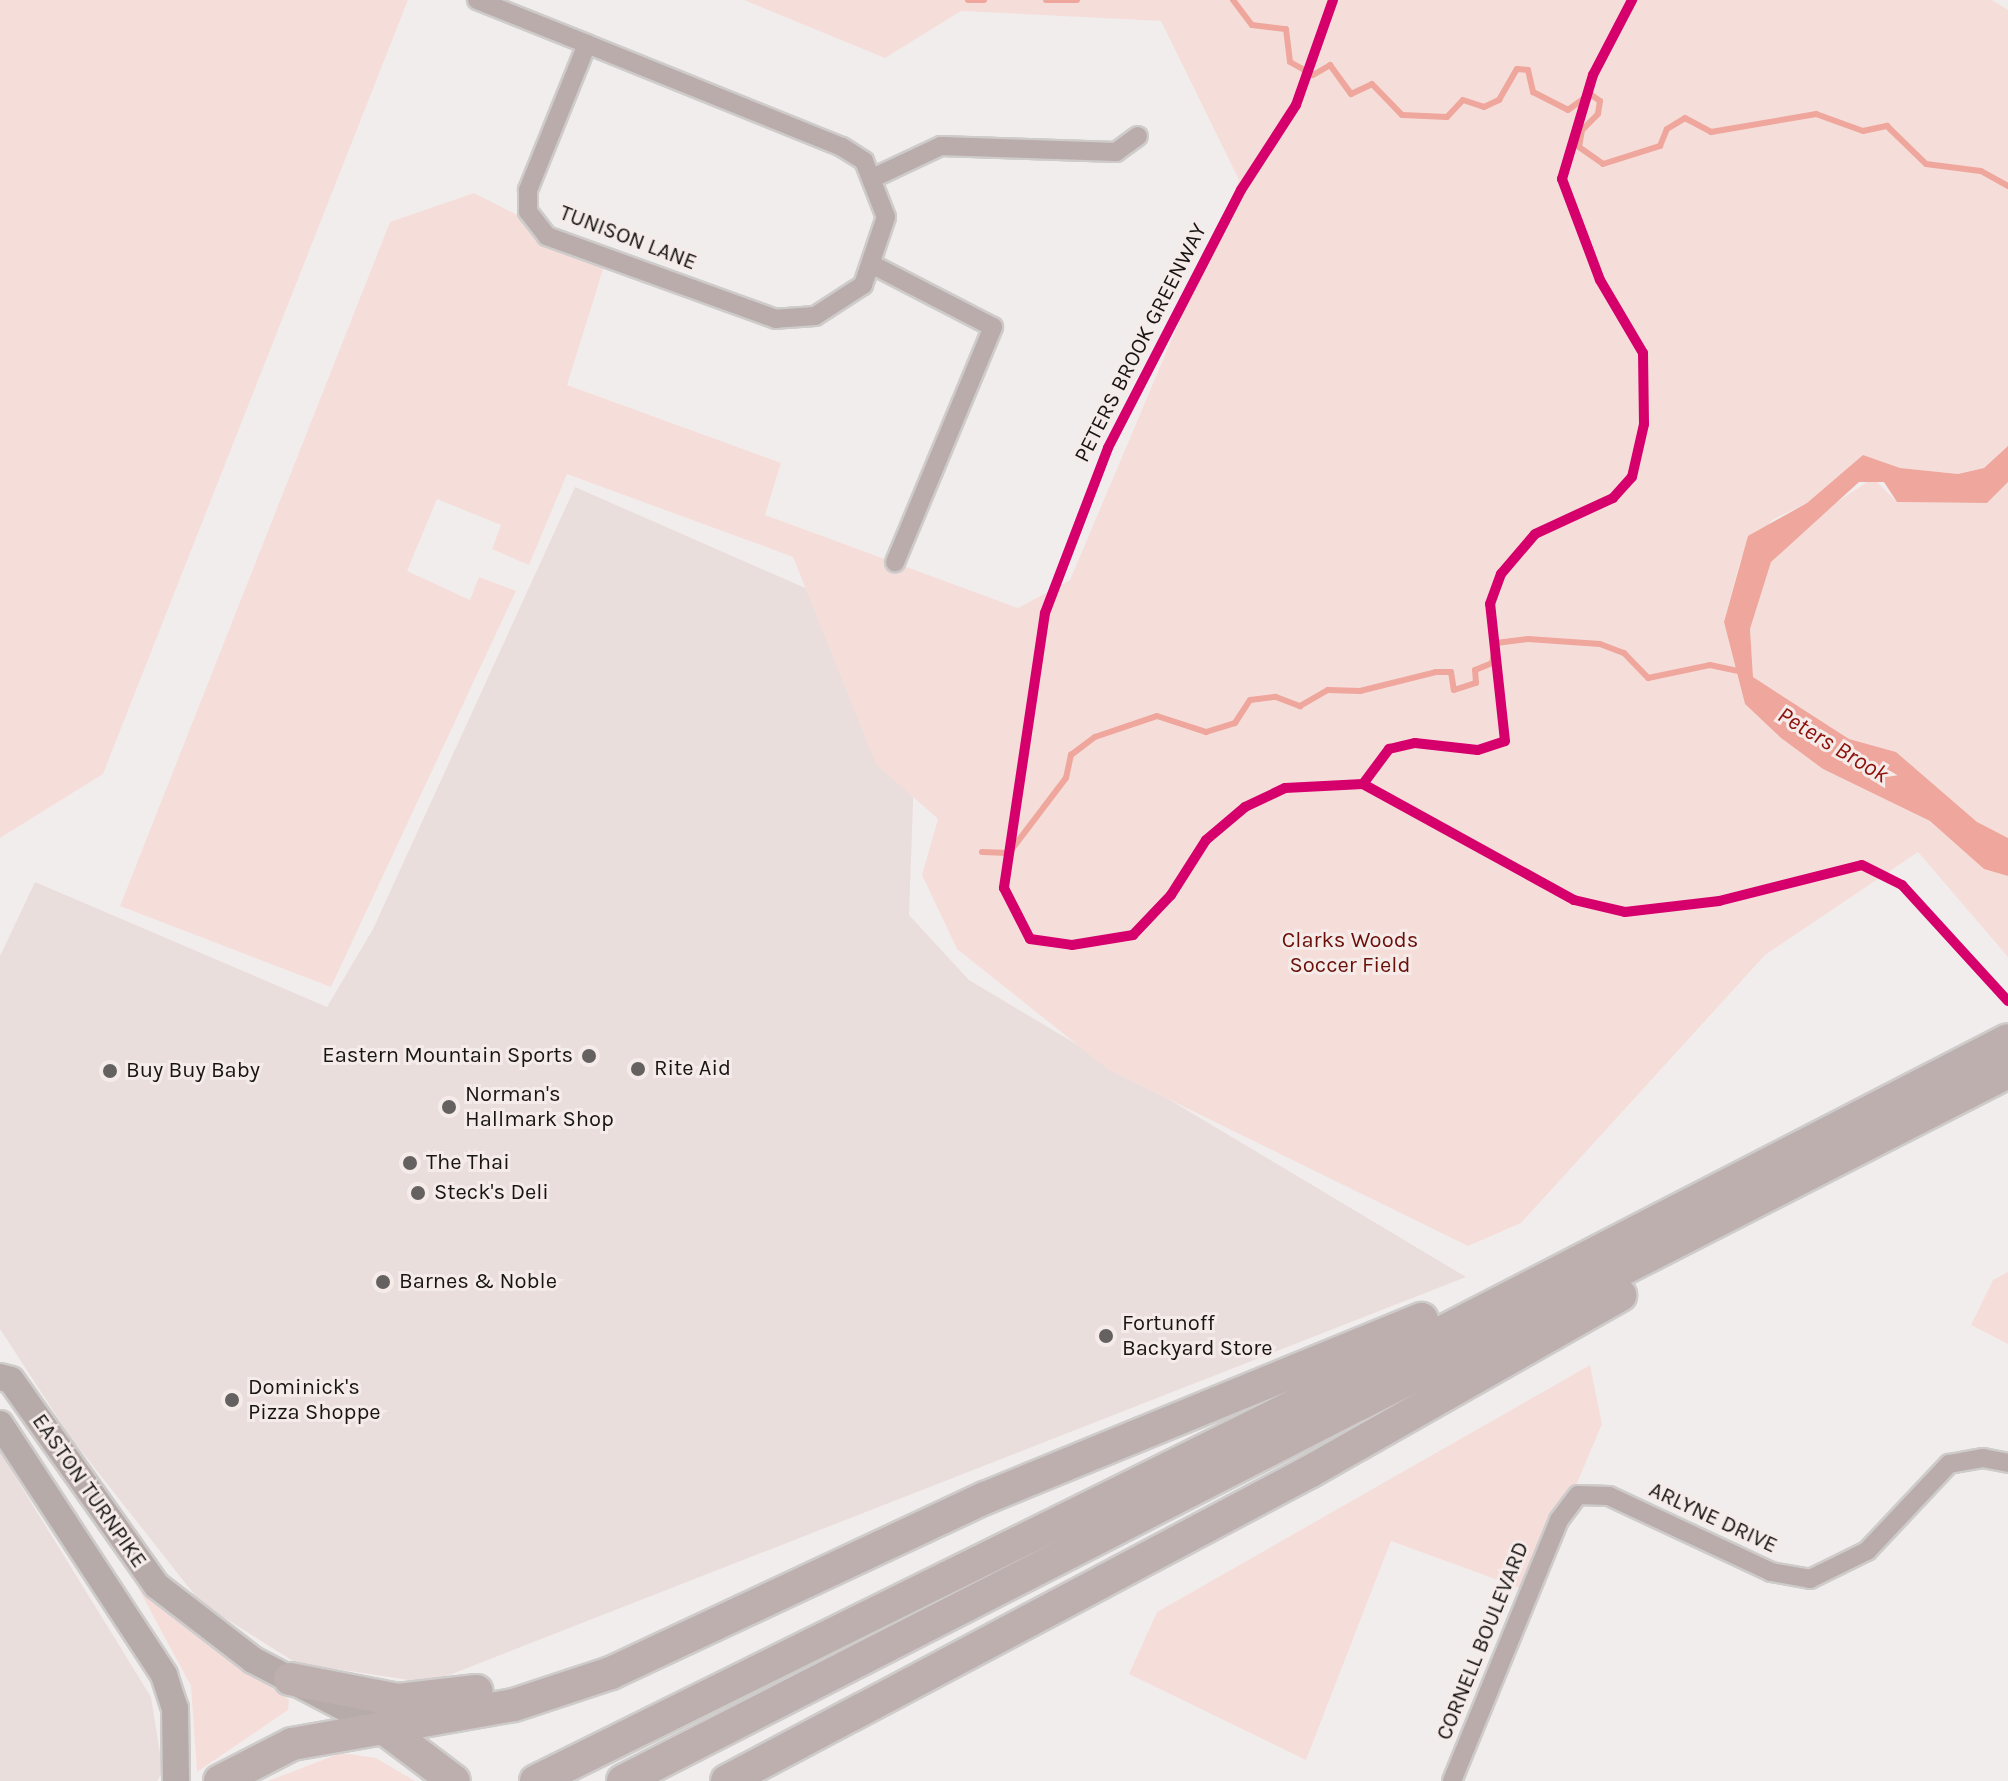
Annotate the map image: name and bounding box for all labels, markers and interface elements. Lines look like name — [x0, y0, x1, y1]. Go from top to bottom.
street label: TUNISON LANE — [556, 200, 700, 276]
street label: PETERS BROOK GREENWAY — [1069, 219, 1213, 467]
water label: Peters Brook — [1772, 701, 1894, 789]
park label: Clarks Woods Soccer Field — [1282, 927, 1418, 978]
place label: Eastern Mountain Sports — [322, 1043, 573, 1069]
marker: Eastern Mountain Sports — [580, 1047, 598, 1065]
place label: Rite Aid — [654, 1056, 731, 1082]
place label: Buy Buy Baby — [126, 1058, 260, 1084]
marker: Rite Aid — [629, 1060, 647, 1078]
marker: Buy Buy Baby — [101, 1062, 119, 1080]
place label: Norman's Hallmark Shop — [465, 1081, 614, 1132]
marker: Norman's Hallmark Shop — [440, 1098, 458, 1116]
place label: The Thai — [426, 1150, 510, 1176]
marker: The Thai — [401, 1154, 419, 1172]
place label: Steck's Deli — [434, 1180, 549, 1206]
marker: Steck's Deli — [409, 1184, 427, 1202]
place label: Barnes & Noble — [399, 1269, 557, 1295]
marker: Barnes & Noble — [374, 1273, 392, 1291]
place label: Fortunoff Backyard Store — [1122, 1310, 1273, 1362]
marker: Fortunoff Backyard Store — [1097, 1327, 1115, 1345]
place label: Dominick's Pizza Shoppe — [248, 1374, 381, 1426]
marker: Dominick's Pizza Shoppe — [223, 1391, 241, 1409]
street label: EASTON TURNPIKE — [26, 1409, 152, 1573]
street label: ARLYNE DRIVE — [1645, 1477, 1781, 1559]
street label: CORNELL BOULEVARD — [1431, 1538, 1535, 1744]

